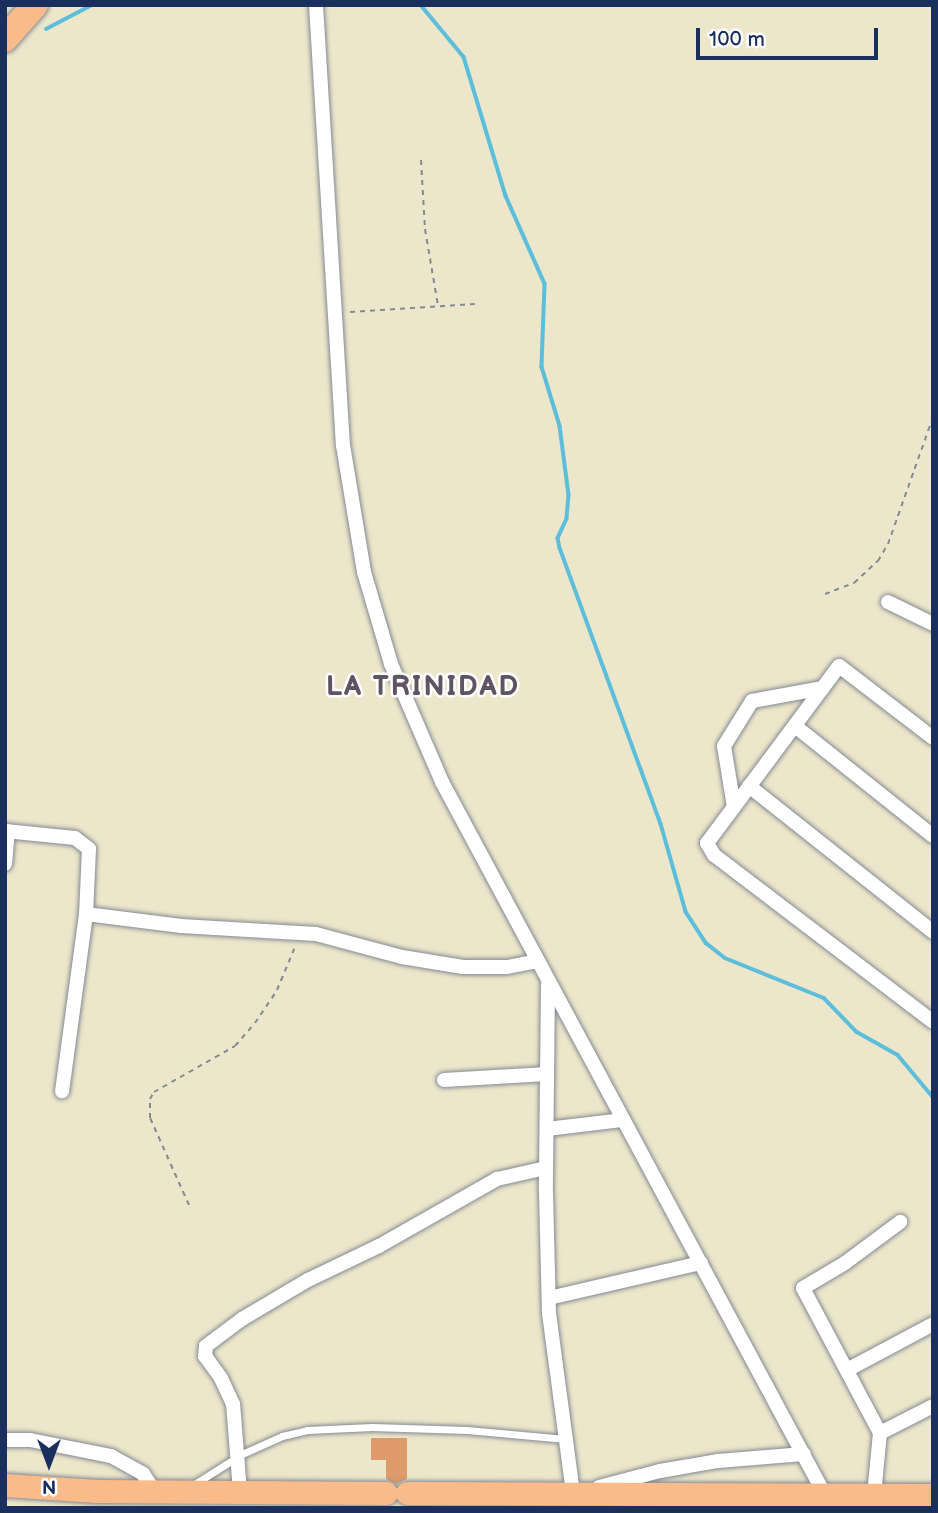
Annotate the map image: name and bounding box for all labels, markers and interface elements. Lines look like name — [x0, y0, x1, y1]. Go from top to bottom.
scale bar — [700, 14, 882, 58]
text: 100 m — [709, 27, 765, 52]
district label: LA TRINIDAD — [327, 670, 519, 704]
north arrow — [14, 1429, 84, 1499]
text: N — [42, 1474, 56, 1497]

